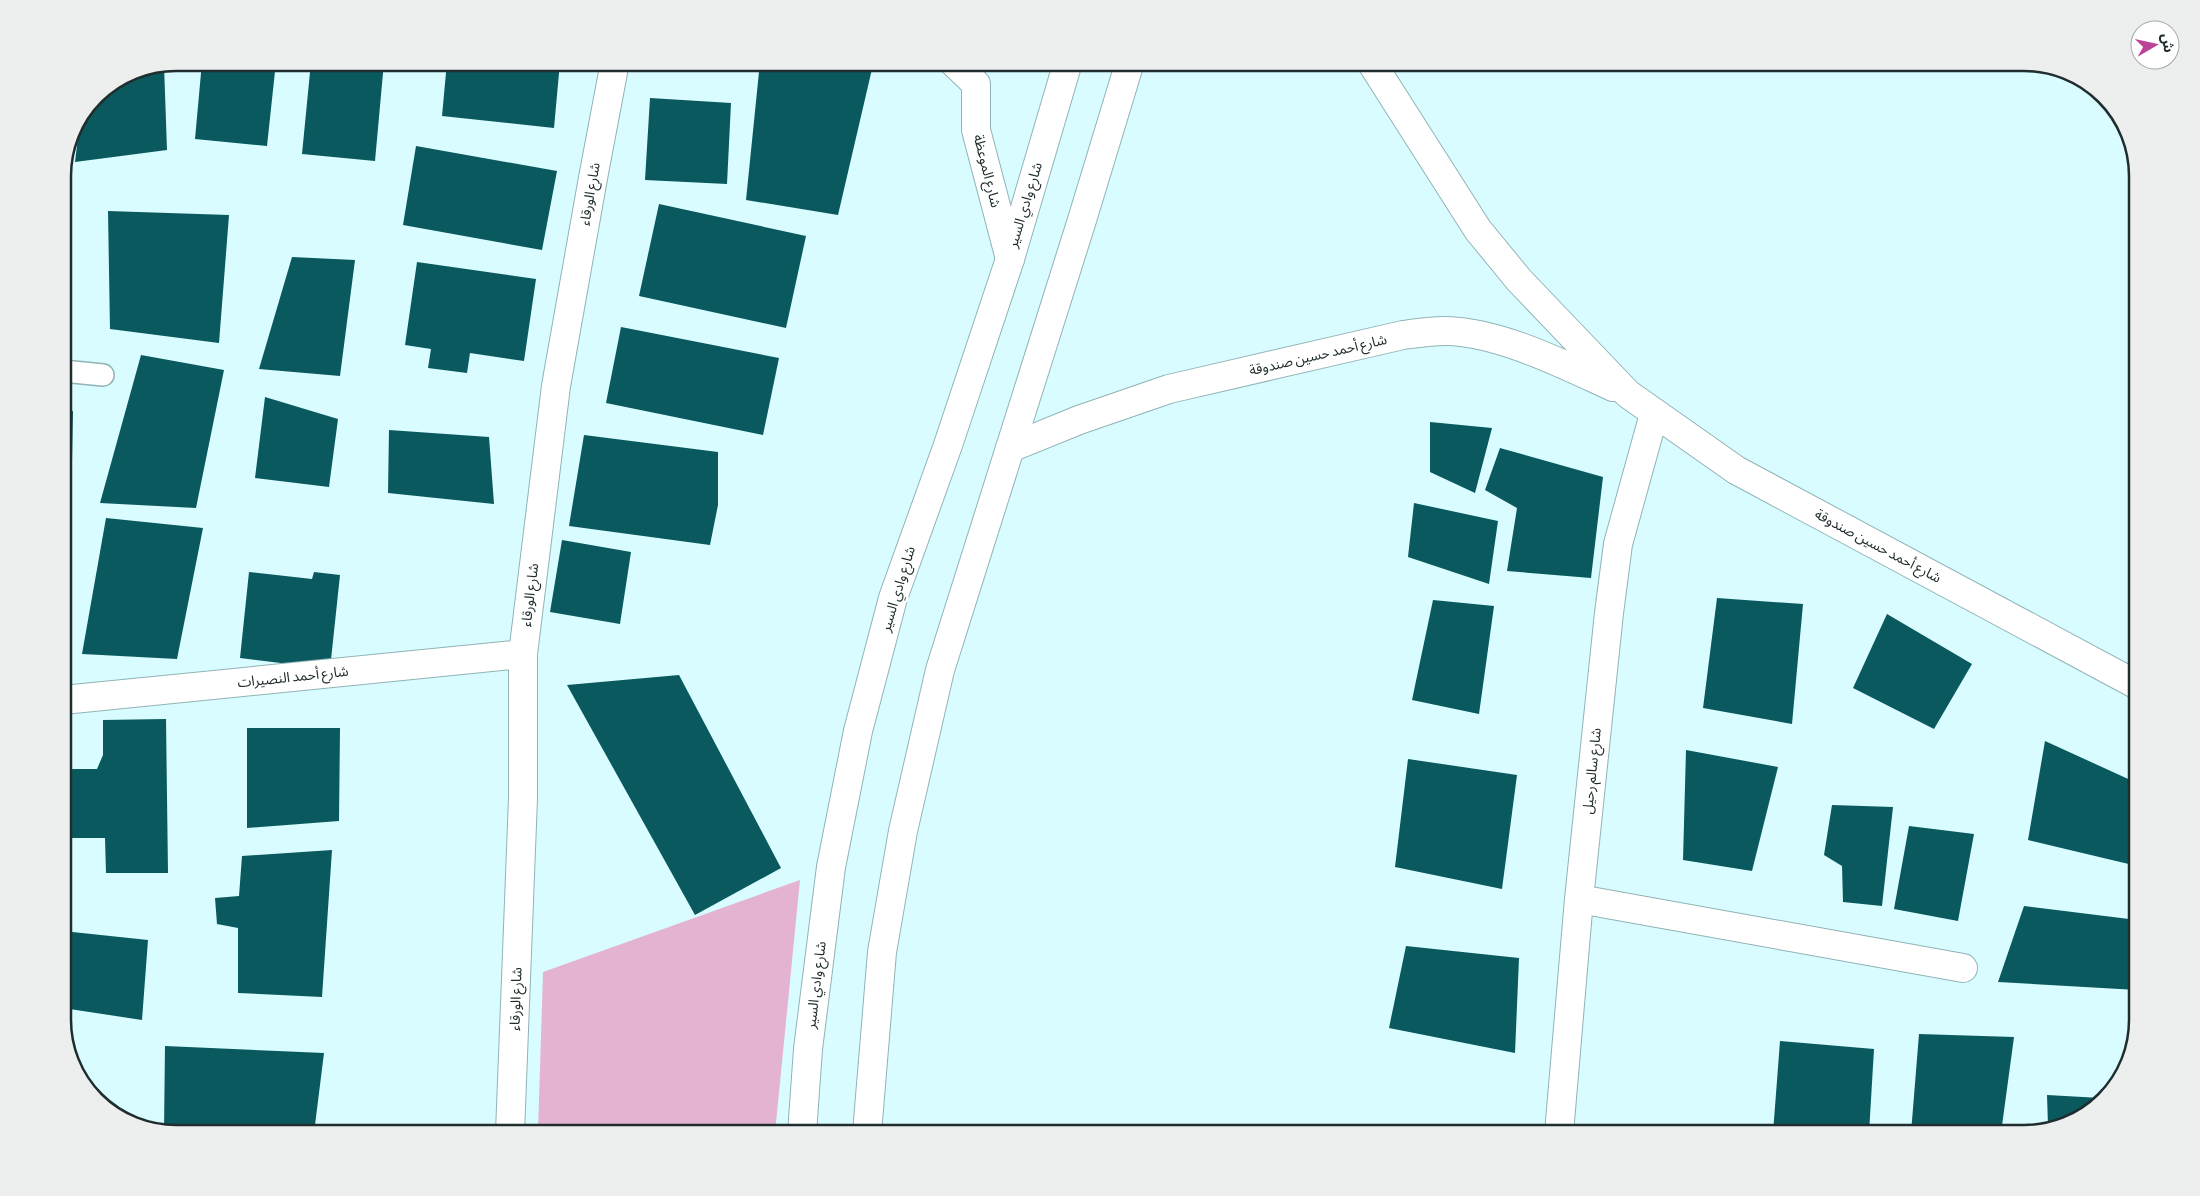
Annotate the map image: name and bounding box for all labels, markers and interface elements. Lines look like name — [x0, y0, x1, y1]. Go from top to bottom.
north arrow — [2130, 20, 2180, 70]
text: ش — [2157, 32, 2177, 54]
street label: شارع الموعظة — [968, 133, 1004, 210]
street label: شارع وادي السير — [1004, 160, 1048, 251]
street label: شارع الورقاء — [576, 161, 606, 227]
street label: شارع أحمد حسين صندوقة — [1247, 330, 1389, 381]
street label: شارع أحمد حسين صندوقة — [1811, 505, 1945, 588]
street label: شارع وادي السير — [877, 544, 921, 635]
street label: شارع الورقاء — [518, 562, 544, 628]
street label: شارع أحمد النصيرات — [237, 662, 350, 693]
street label: شارع سالم رحيل — [1579, 727, 1607, 815]
street label: شارع وادي السير — [802, 940, 832, 1031]
street label: شارع الورقاء — [506, 967, 528, 1031]

